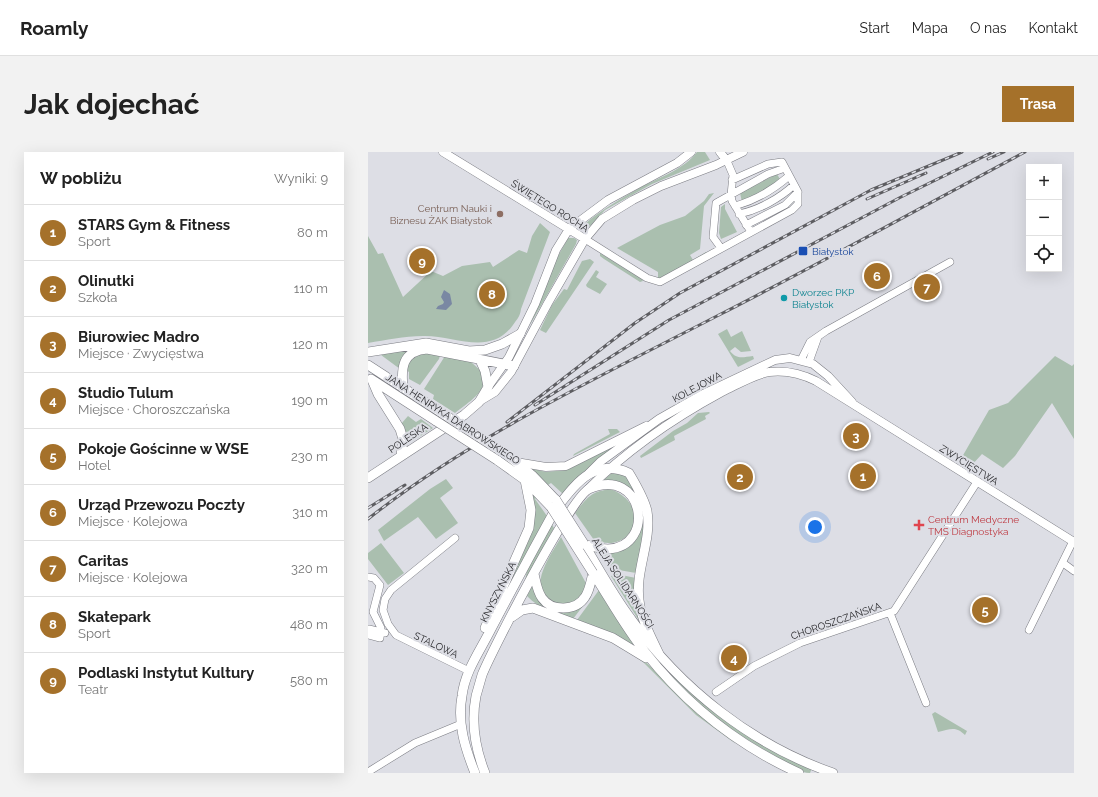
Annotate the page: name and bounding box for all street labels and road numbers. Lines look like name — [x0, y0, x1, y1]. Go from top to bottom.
street label: ŚWIĘTEGO ROCHA — [509, 178, 591, 234]
street label: KOLEJOWA — [671, 369, 724, 405]
street label: JANA HENRYKA DĄBROWSKIEGO — [384, 372, 522, 467]
street label: POLESKA — [386, 421, 430, 455]
street label: ZWYCIĘSTWA — [938, 443, 1001, 488]
street label: ALEJA SOLIDARNOŚCI — [590, 536, 656, 630]
street label: KNYSZYŃSKA — [478, 560, 518, 624]
street label: CHOROSZCZAŃSKA — [789, 600, 883, 642]
street label: STALOWA — [412, 630, 460, 660]

